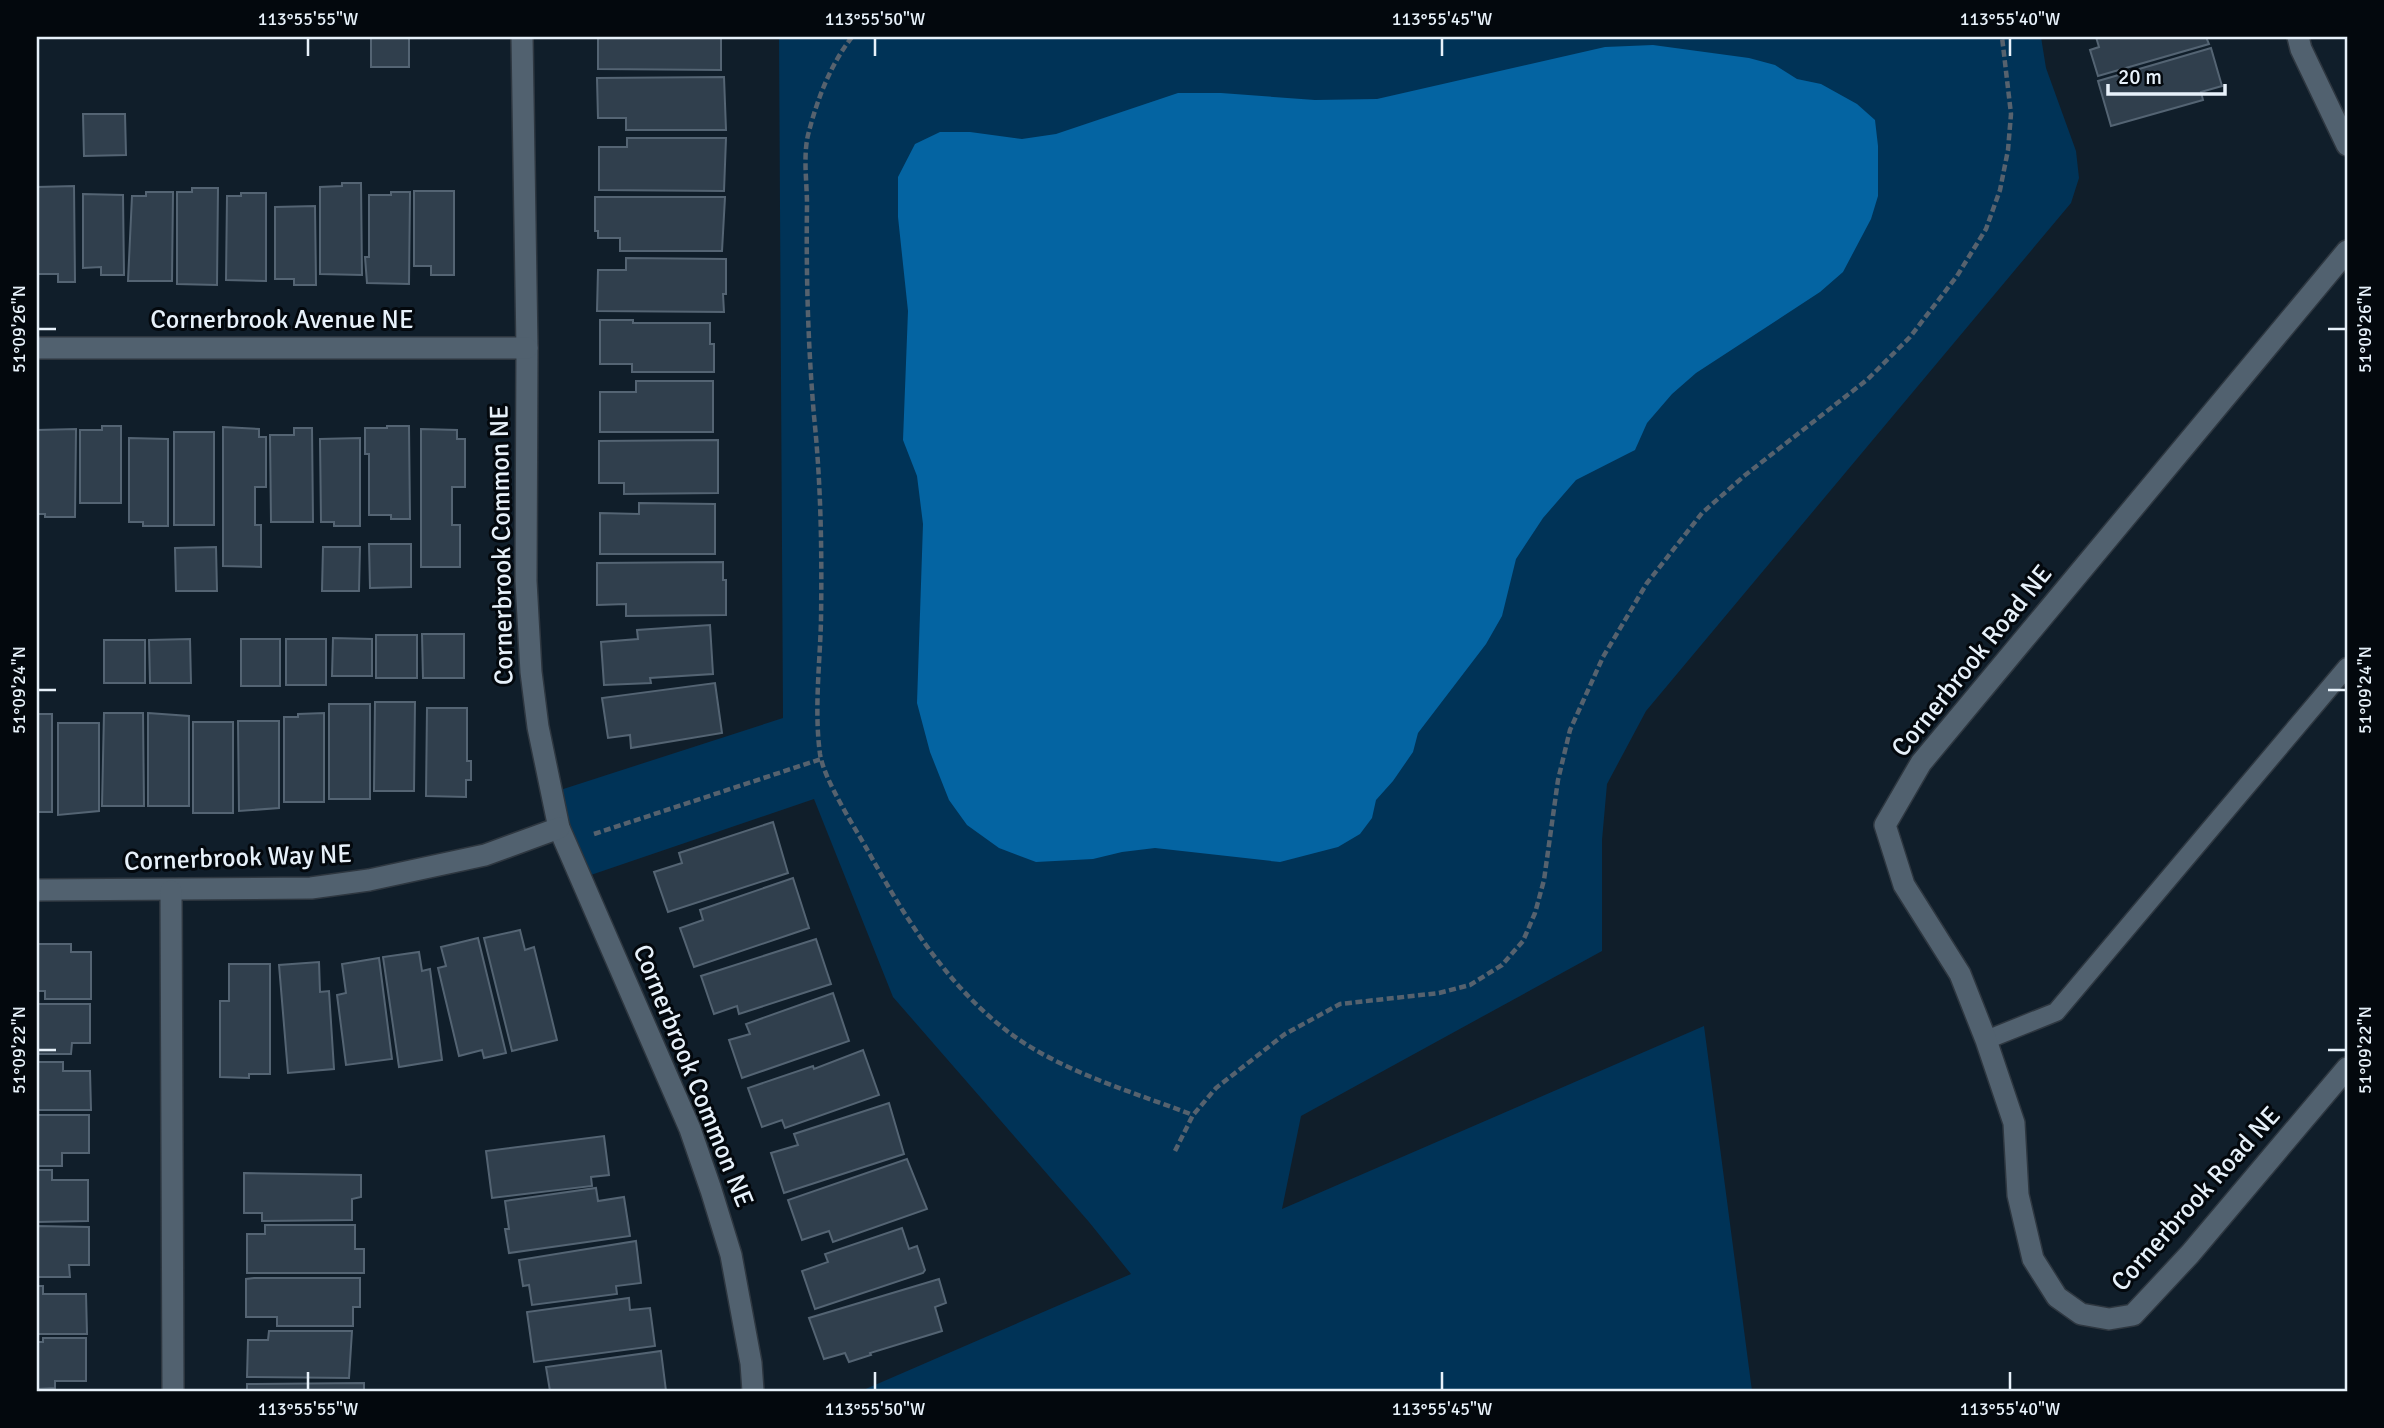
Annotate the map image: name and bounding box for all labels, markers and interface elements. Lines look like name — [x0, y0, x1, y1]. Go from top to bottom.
text: 113°55'55"W — [258, 8, 358, 30]
text: 113°55'50"W — [825, 8, 925, 30]
text: 113°55'45"W — [1392, 8, 1492, 30]
text: 113°55'40"W — [1960, 8, 2060, 30]
scale bar — [2108, 52, 2225, 96]
text: 20 m — [2118, 64, 2162, 90]
text: 51°09'26"N — [8, 285, 30, 373]
text: 51°09'26"N — [2354, 285, 2376, 373]
street label: Cornerbrook Avenue NE — [150, 304, 414, 336]
street label: Cornerbrook Common NE — [484, 405, 520, 685]
street label: Cornerbrook Road NE — [1885, 559, 2059, 763]
text: 51°09'24"N — [8, 646, 30, 734]
text: 51°09'24"N — [2354, 646, 2376, 734]
street label: Cornerbrook Way NE — [123, 838, 353, 878]
street label: Cornerbrook Common NE — [626, 940, 760, 1212]
text: 51°09'22"N — [8, 1006, 30, 1094]
text: 51°09'22"N — [2354, 1006, 2376, 1094]
street label: Cornerbrook Road NE — [2105, 1100, 2287, 1298]
text: 113°55'55"W — [258, 1398, 358, 1420]
text: 113°55'50"W — [825, 1398, 925, 1420]
text: 113°55'45"W — [1392, 1398, 1492, 1420]
text: 113°55'40"W — [1960, 1398, 2060, 1420]

